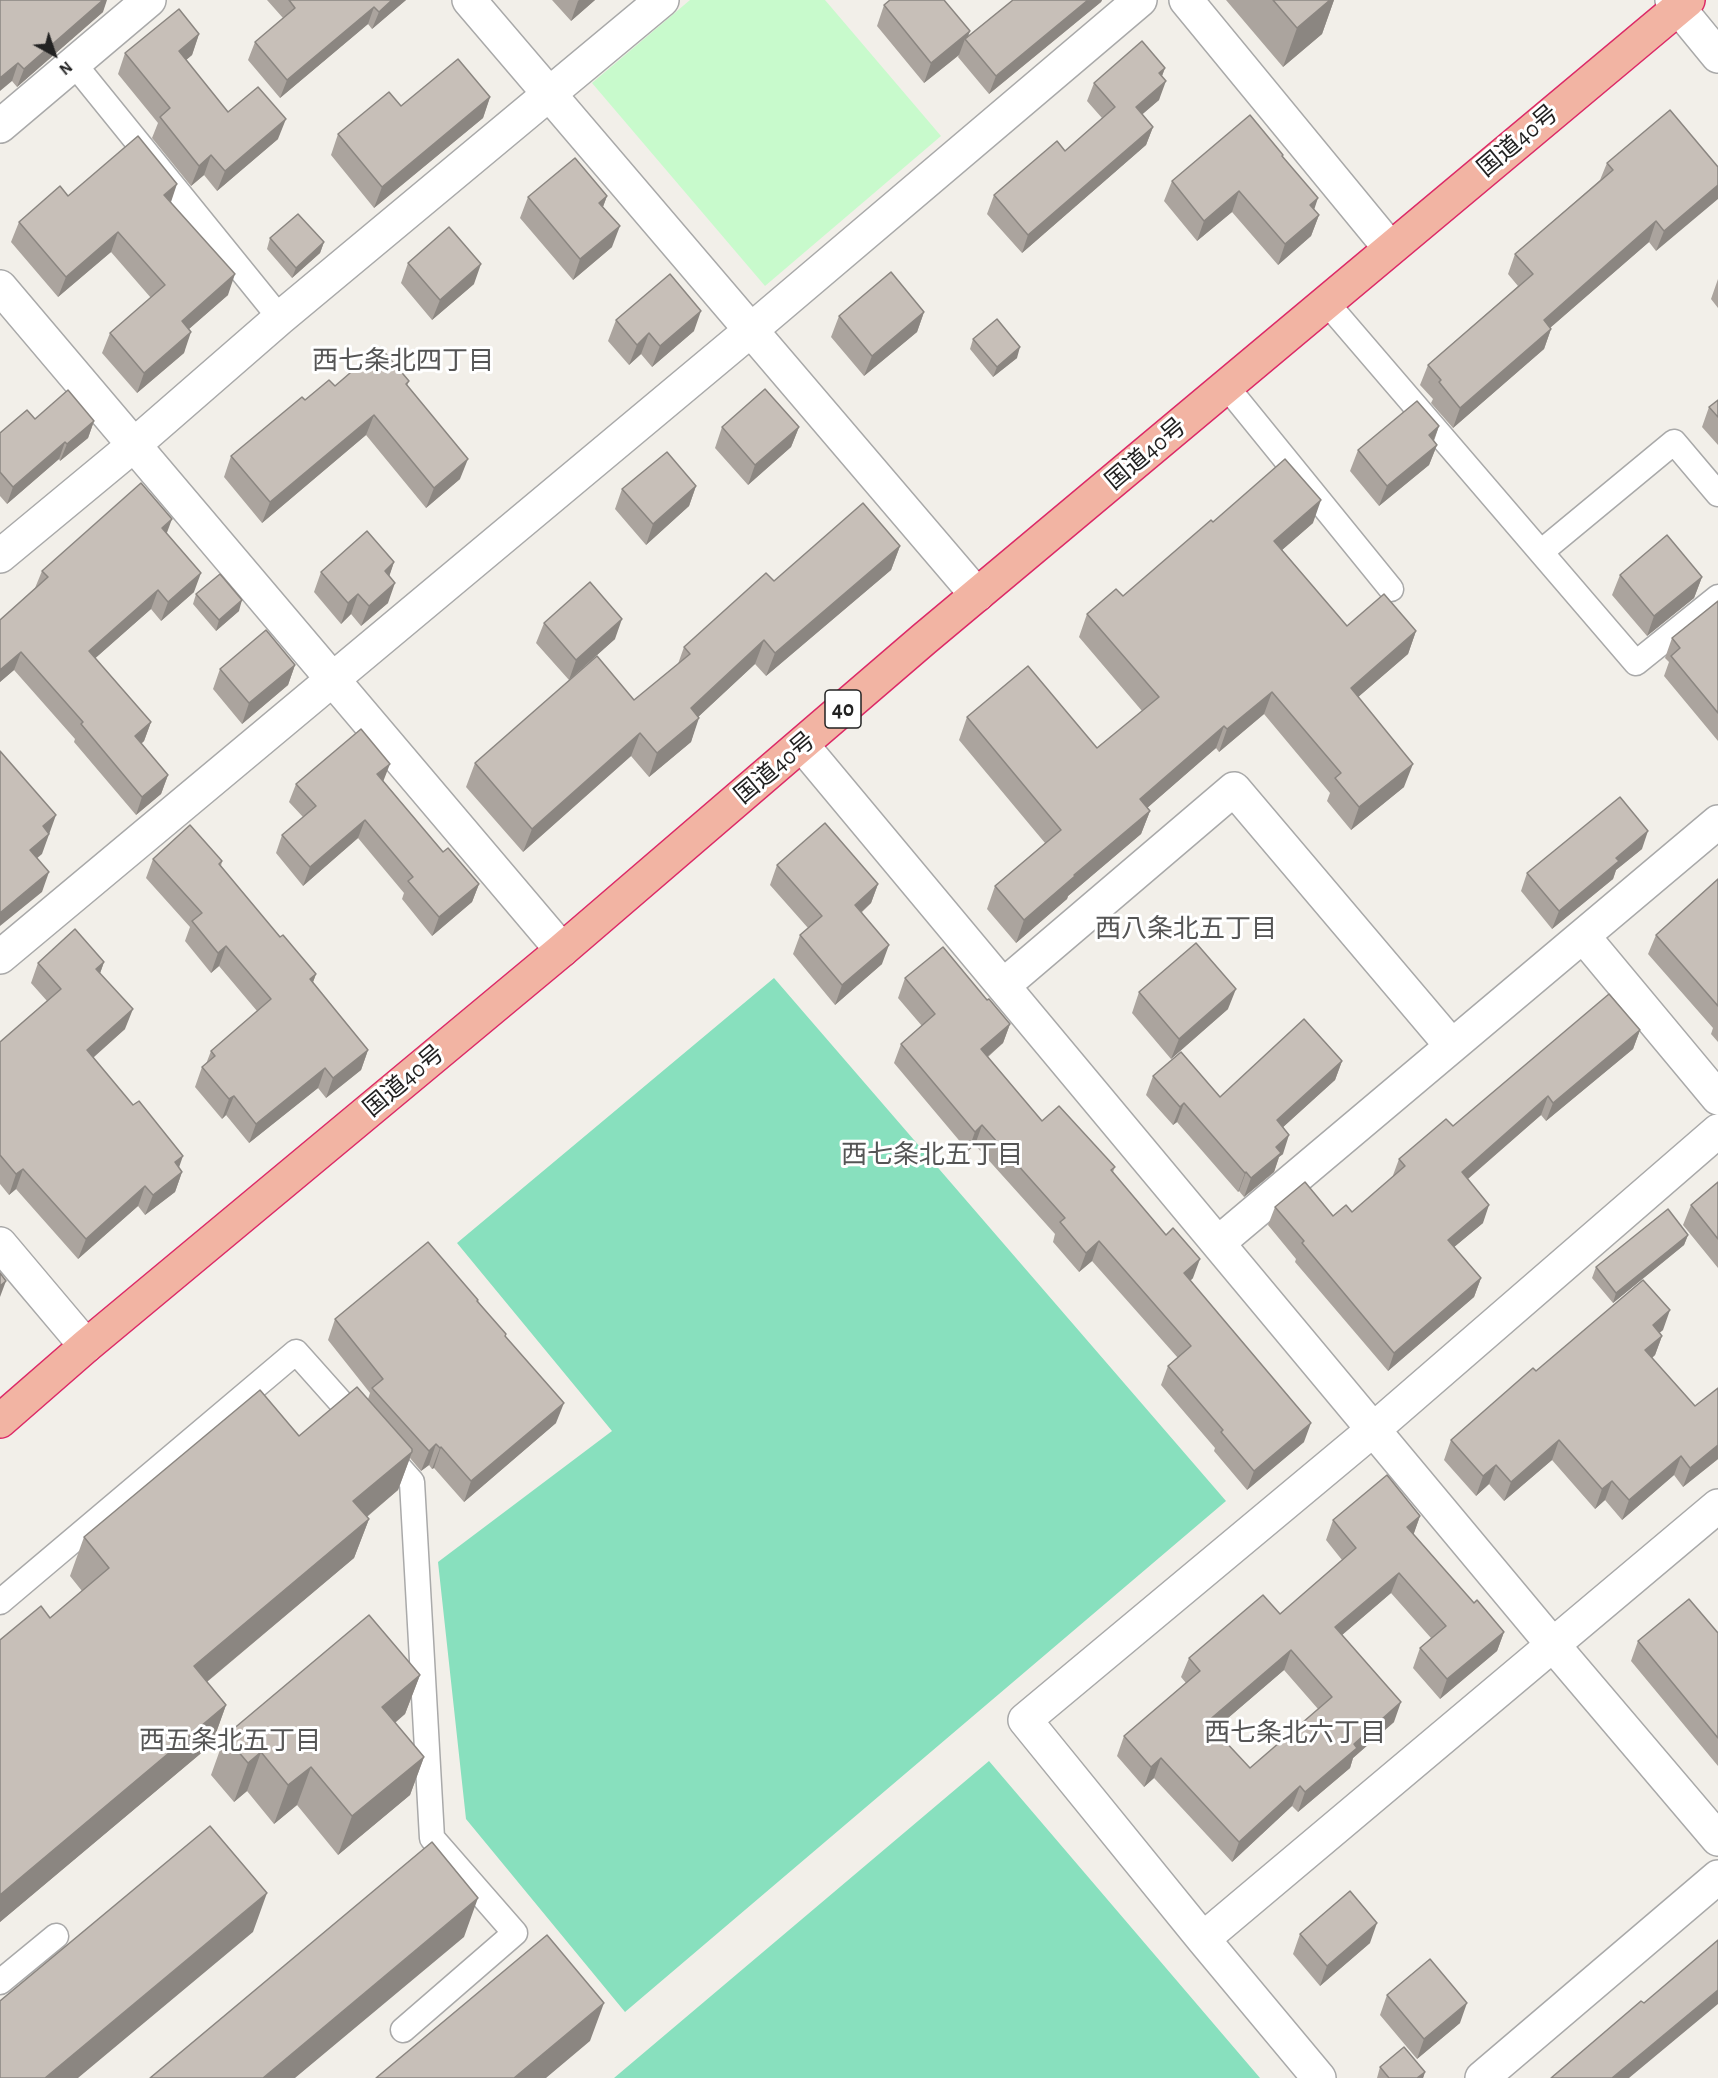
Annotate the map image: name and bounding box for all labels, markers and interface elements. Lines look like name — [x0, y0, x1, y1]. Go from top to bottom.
north arrow — [24, 24, 84, 84]
text: N — [56, 58, 75, 77]
street label: 国道40号 — [1472, 99, 1564, 183]
district label: 西七条北四丁目 — [312, 345, 494, 377]
street label: 国道40号 — [1100, 412, 1192, 496]
road number: 40 — [825, 690, 861, 728]
street label: 国道40号 — [729, 726, 821, 810]
district label: 西八条北五丁目 — [1095, 913, 1277, 945]
street label: 国道40号 — [358, 1039, 450, 1123]
district label: 西七条北五丁目 — [841, 1139, 1023, 1171]
district label: 西七条北六丁目 — [1204, 1717, 1386, 1749]
district label: 西五条北五丁目 — [139, 1725, 321, 1757]

